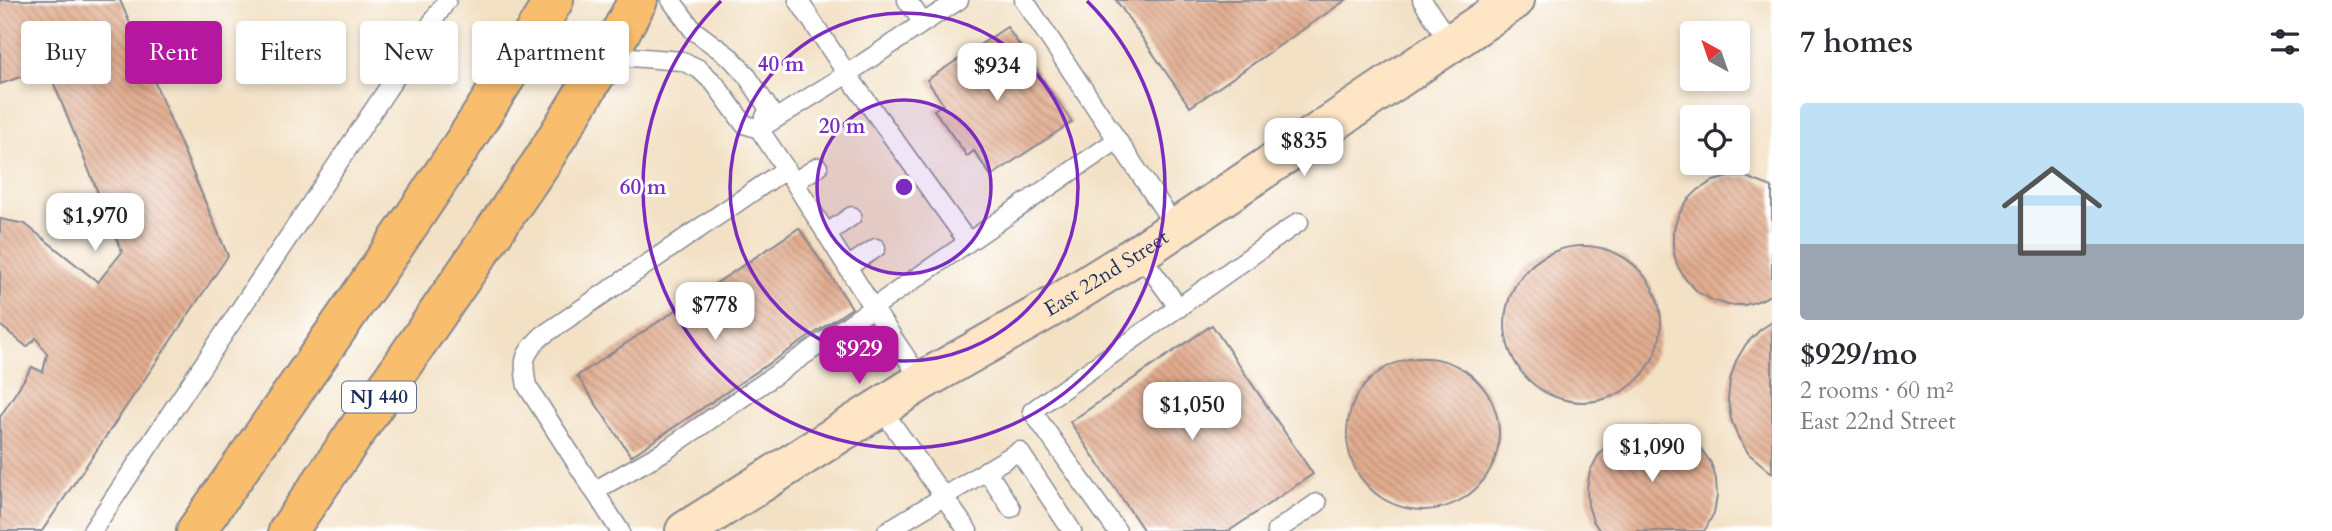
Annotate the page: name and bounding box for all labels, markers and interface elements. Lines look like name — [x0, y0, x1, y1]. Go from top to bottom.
chip: Buy — [21, 21, 111, 84]
chip: Rent — [125, 21, 222, 84]
chip: Filters — [236, 21, 346, 84]
chip: New — [360, 21, 458, 84]
chip: Apartment — [472, 21, 629, 84]
north arrow — [1680, 21, 1750, 91]
map controls — [1680, 21, 1750, 175]
text: 7 homes — [1800, 22, 1913, 63]
icon: filters — [2266, 23, 2304, 61]
pin: $934 — [956, 43, 1038, 103]
text: 40 m — [758, 50, 805, 79]
text: $934 — [973, 50, 1021, 81]
button: locate — [1680, 105, 1750, 175]
text: 20 m — [819, 112, 866, 141]
pin: $835 — [1263, 118, 1345, 178]
text: $835 — [1280, 125, 1328, 156]
icon: home — [1989, 148, 2115, 274]
text: 60 m — [620, 173, 667, 202]
centre of rings — [892, 175, 916, 199]
pin: $1,970 — [38, 194, 152, 253]
text: $1,970 — [62, 200, 128, 231]
street label: East 22nd Street — [1039, 223, 1174, 323]
pin: $778 — [674, 282, 756, 342]
text: $778 — [691, 289, 739, 320]
pin: $929 — [818, 326, 900, 386]
text: $929 — [835, 333, 883, 364]
text: $929/mo — [1800, 334, 1917, 375]
text: 2 rooms · 60 m² — [1800, 375, 1953, 406]
road number: NJ 440 — [342, 382, 416, 412]
pin: $1,050 — [1135, 382, 1249, 442]
text: $1,050 — [1159, 389, 1225, 420]
text: East 22nd Street — [1800, 406, 1956, 437]
pin: $1,090 — [1595, 424, 1709, 484]
text: $1,090 — [1619, 431, 1685, 462]

